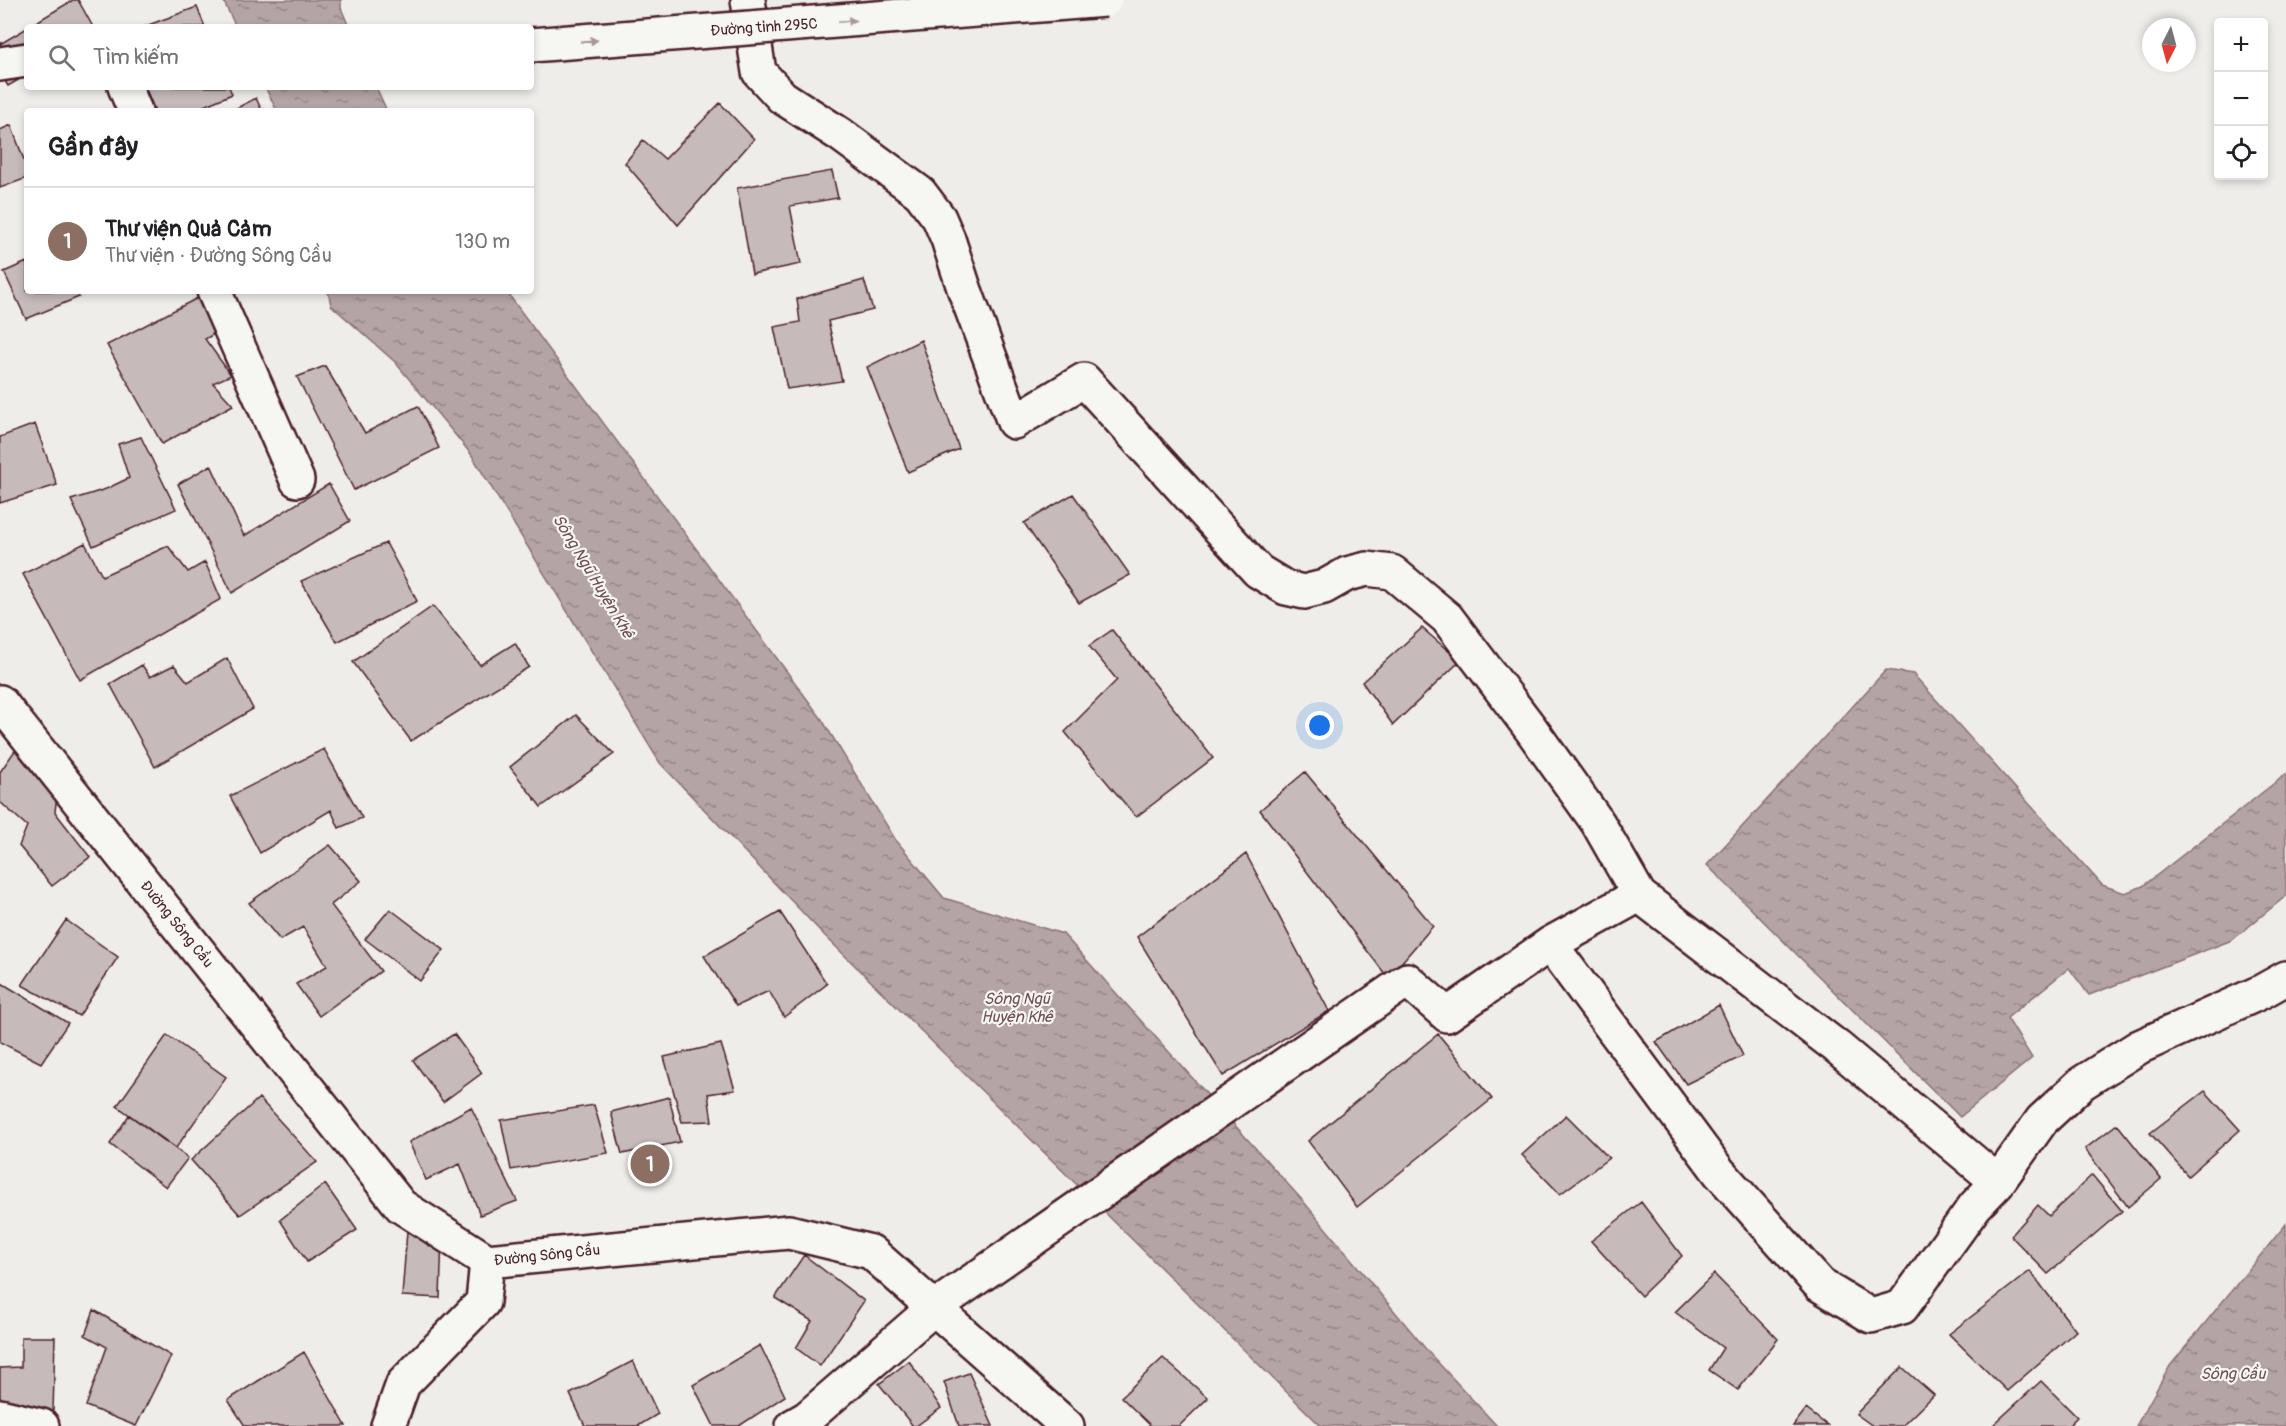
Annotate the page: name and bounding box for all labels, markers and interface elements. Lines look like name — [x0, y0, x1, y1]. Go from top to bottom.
street label: Đường tỉnh 295C — [710, 14, 818, 41]
one-way arrow — [837, 16, 856, 25]
north arrow — [2142, 18, 2196, 72]
map controls — [2214, 18, 2268, 180]
button: + — [2214, 18, 2268, 72]
search box — [24, 24, 534, 90]
one-way arrow — [580, 36, 599, 46]
icon: search — [45, 41, 78, 74]
text: Tìm kiếm — [93, 43, 179, 71]
button: − — [2214, 72, 2268, 126]
button: locate — [2214, 126, 2268, 180]
text: Gần đây — [48, 131, 138, 163]
text: Thư viện Quả Cảm — [105, 215, 271, 243]
text: 1 — [64, 229, 71, 254]
text: 130 m — [455, 229, 510, 254]
text: Thư viện · Đường Sông Cầu — [105, 243, 332, 268]
water label: Sông Ngũ Huyện Khê — [548, 511, 639, 643]
your location — [1305, 711, 1334, 740]
street label: Đường Sông Cầu — [136, 876, 218, 972]
water label: Sông Ngũ Huyện Khê — [981, 989, 1054, 1027]
pin: 1 — [630, 1142, 670, 1186]
street label: Đường Sông Cầu — [493, 1239, 601, 1271]
water label: Sông Cầu — [2201, 1363, 2266, 1384]

